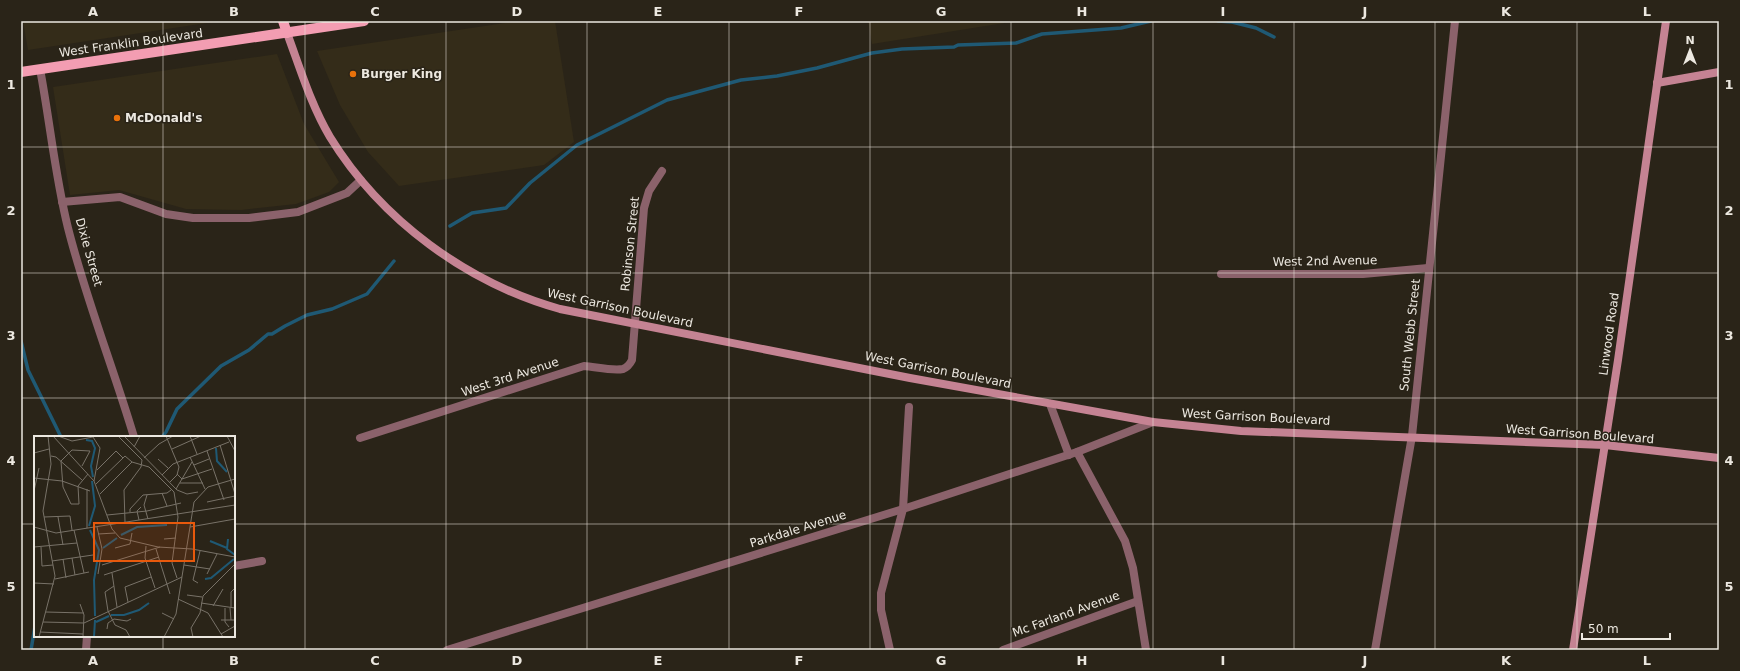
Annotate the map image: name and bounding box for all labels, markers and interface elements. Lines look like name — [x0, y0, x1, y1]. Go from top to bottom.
text: A — [88, 4, 98, 19]
text: B — [229, 4, 239, 19]
text: C — [370, 4, 380, 19]
text: D — [512, 4, 523, 19]
text: E — [654, 4, 662, 19]
text: F — [795, 4, 803, 19]
text: G — [936, 4, 946, 19]
text: H — [1077, 4, 1087, 19]
text: I — [1221, 4, 1225, 19]
text: J — [1362, 4, 1367, 19]
text: K — [1501, 4, 1512, 19]
text: L — [1643, 4, 1651, 19]
street label: West Franklin Boulevard — [58, 26, 204, 60]
north arrow — [1670, 30, 1710, 70]
text: N — [1685, 34, 1695, 47]
place label: Burger King — [361, 67, 442, 81]
marker: Burger King — [348, 69, 358, 79]
text: 1 — [6, 77, 16, 92]
text: 1 — [1724, 77, 1734, 92]
place label: McDonald's — [125, 111, 202, 125]
marker: McDonald's — [112, 113, 122, 123]
street label: Robinson Street — [618, 196, 642, 292]
text: 2 — [6, 203, 16, 218]
text: 2 — [1724, 203, 1734, 218]
street label: Dixie Street — [73, 216, 106, 288]
street label: West 2nd Avenue — [1273, 253, 1377, 269]
street label: South Webb Street — [1397, 278, 1423, 392]
street label: West Garrison Boulevard — [546, 286, 694, 330]
street label: Linwood Road — [1596, 292, 1622, 376]
text: 3 — [6, 328, 16, 343]
text: 3 — [1724, 328, 1734, 343]
street label: West Garrison Boulevard — [864, 349, 1012, 391]
street label: West 3rd Avenue — [459, 355, 561, 399]
street label: West Garrison Boulevard — [1181, 406, 1331, 428]
street label: West Garrison Boulevard — [1505, 422, 1655, 446]
inset map — [34, 436, 235, 637]
text: 4 — [6, 453, 16, 468]
text: 4 — [1724, 453, 1734, 468]
street label: Parkdale Avenue — [748, 508, 848, 550]
text: 5 — [6, 579, 16, 594]
text: 5 — [1724, 579, 1734, 594]
street label: Mc Farland Avenue — [1010, 588, 1122, 640]
scale bar — [1582, 615, 1670, 641]
text: 50 m — [1588, 622, 1619, 636]
text: A — [88, 653, 98, 668]
text: B — [229, 653, 239, 668]
text: C — [370, 653, 380, 668]
text: D — [512, 653, 523, 668]
text: E — [654, 653, 662, 668]
text: F — [795, 653, 803, 668]
text: G — [936, 653, 946, 668]
text: H — [1077, 653, 1087, 668]
text: I — [1221, 653, 1225, 668]
text: J — [1362, 653, 1367, 668]
text: K — [1501, 653, 1512, 668]
text: L — [1643, 653, 1651, 668]

